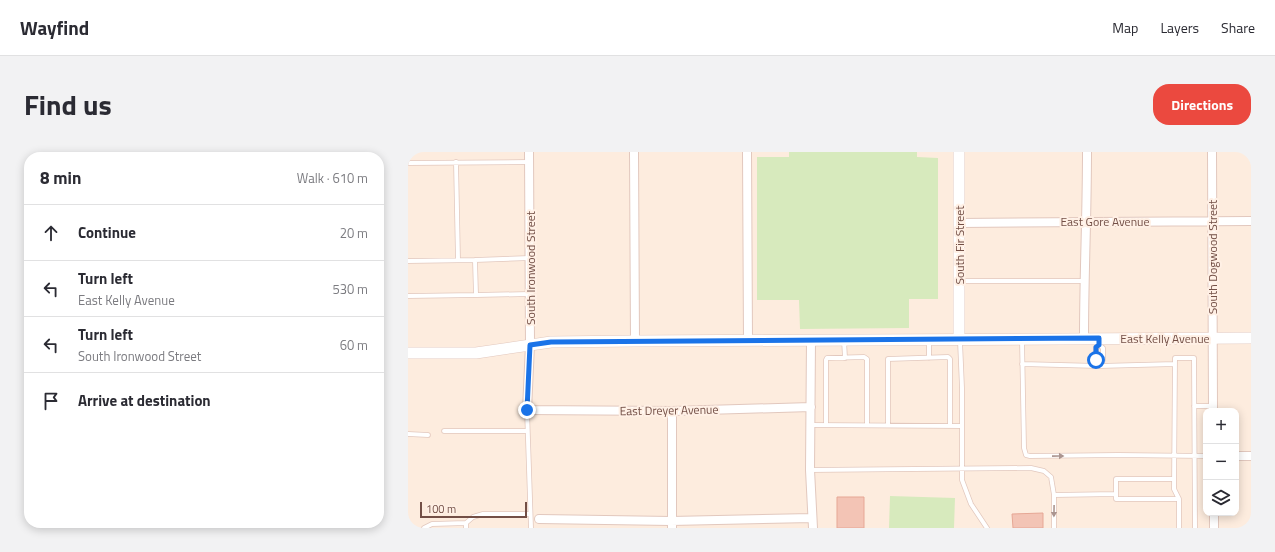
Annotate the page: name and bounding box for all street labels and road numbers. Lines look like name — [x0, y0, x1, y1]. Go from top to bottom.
street label: South Dogwood Street — [1203, 199, 1222, 314]
street label: South Fir Street — [950, 205, 969, 285]
street label: South Ironwood Street — [521, 210, 540, 325]
street label: East Gore Avenue — [1060, 212, 1150, 231]
street label: East Kelly Avenue — [1120, 329, 1210, 348]
street label: East Dreyer Avenue — [619, 400, 719, 420]

